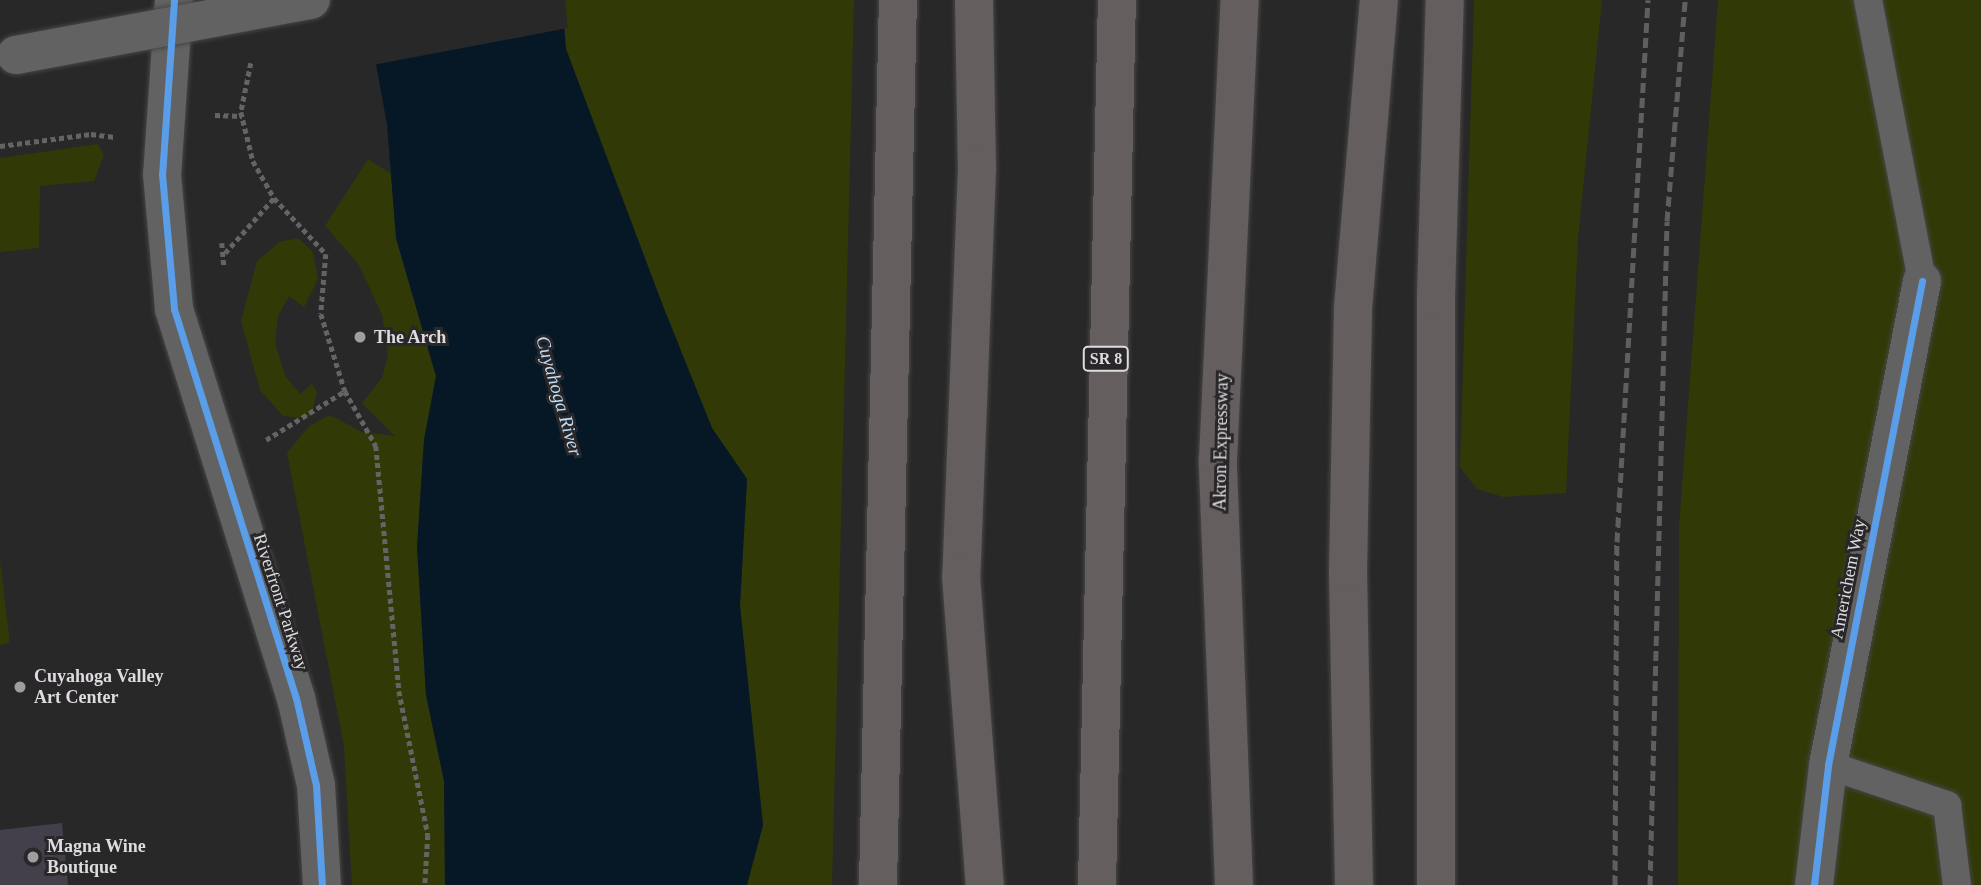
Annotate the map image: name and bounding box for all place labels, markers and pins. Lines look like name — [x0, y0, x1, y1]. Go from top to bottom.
place label: The Arch — [374, 326, 447, 348]
marker: The Arch — [352, 329, 368, 345]
place label: Cuyahoga Valley Art Center — [34, 666, 164, 708]
marker: Cuyahoga Valley Art Center — [12, 679, 28, 695]
place label: Magna Wine Boutique — [47, 836, 146, 878]
marker: Magna Wine Boutique — [25, 849, 41, 865]

